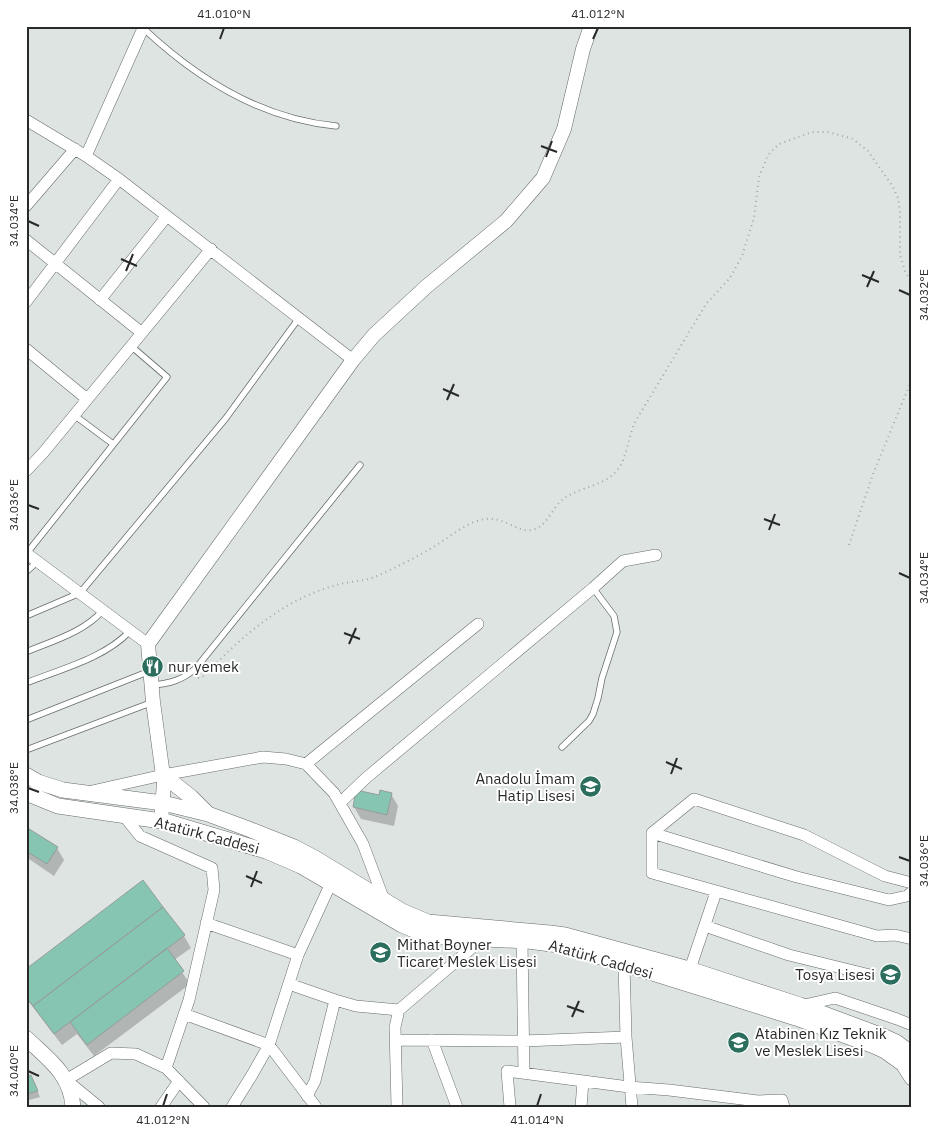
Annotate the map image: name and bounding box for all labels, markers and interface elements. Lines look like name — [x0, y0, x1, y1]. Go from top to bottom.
text: 41.010°N — [197, 6, 251, 21]
text: 41.012°N — [571, 6, 625, 21]
text: 34.034°E — [6, 195, 21, 247]
text: 34.032°E — [916, 269, 931, 321]
text: 34.036°E — [6, 479, 21, 531]
text: 34.034°E — [916, 552, 931, 604]
restaurant icon: nur yemek — [140, 654, 164, 678]
place label: nur yemek — [168, 657, 239, 676]
text: 34.038°E — [6, 762, 21, 814]
place label: Anadolu İmam Hatip Lisesi — [475, 769, 575, 805]
school or university icon: Anadolu İmam Hatip Lisesi — [579, 775, 603, 799]
street label: Atatürk Caddesi — [153, 812, 261, 858]
text: 34.036°E — [916, 835, 931, 887]
place label: Mithat Boyner Ticaret Meslek Lisesi — [397, 935, 537, 971]
street label: Atatürk Caddesi — [547, 935, 655, 983]
school or university icon: Mithat Boyner Ticaret Meslek Lisesi — [369, 941, 393, 965]
school or university icon: Tosya Lisesi — [879, 962, 903, 986]
place label: Tosya Lisesi — [795, 965, 875, 984]
place label: Atabinen Kız Teknik ve Meslek Lisesi — [755, 1024, 887, 1060]
school or university icon: Atabinen Kız Teknik ve Meslek Lisesi — [727, 1030, 751, 1054]
text: 34.040°E — [6, 1045, 21, 1097]
text: 41.012°N — [136, 1112, 190, 1127]
text: 41.014°N — [510, 1112, 564, 1127]

